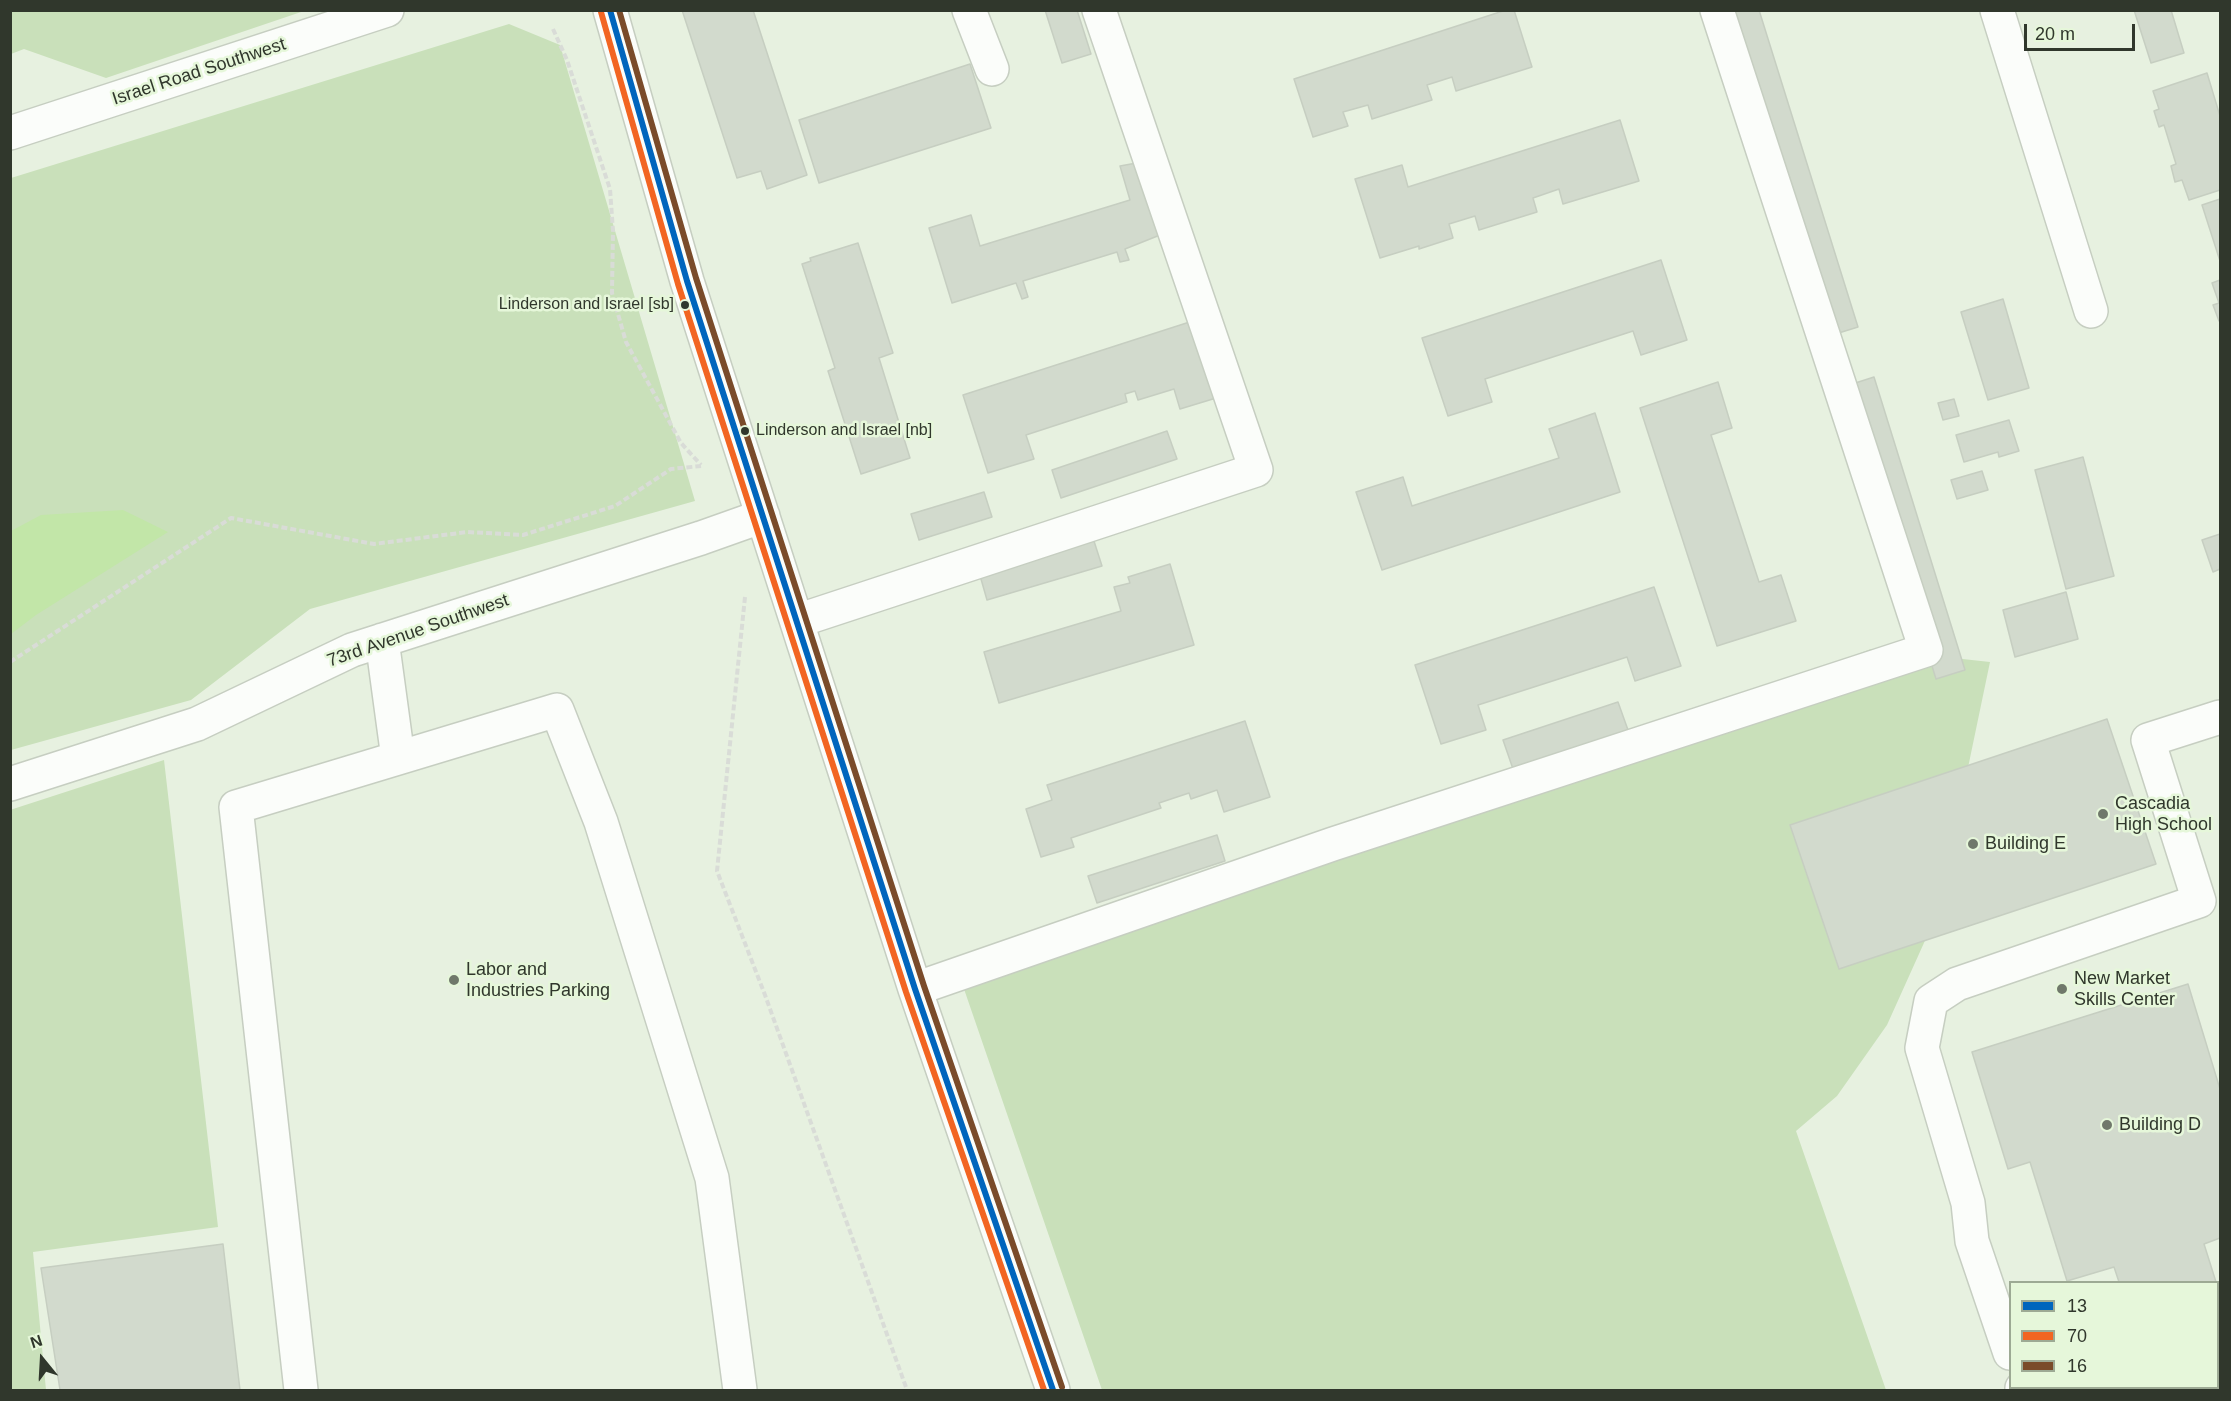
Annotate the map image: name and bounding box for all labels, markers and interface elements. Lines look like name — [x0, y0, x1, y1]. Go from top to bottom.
scale bar — [2027, 12, 2138, 50]
text: 20 m — [2035, 24, 2075, 44]
street label: Israel Road Southwest — [110, 34, 288, 110]
place label: Linderson and Israel [sb] — [499, 295, 674, 315]
marker: Linderson and Israel [sb] — [679, 299, 691, 311]
place label: Linderson and Israel [nb] — [756, 421, 932, 441]
marker: Linderson and Israel [nb] — [739, 425, 751, 437]
street label: 73rd Avenue Southwest — [324, 590, 512, 672]
place label: Cascadia High School — [2115, 793, 2212, 836]
marker: Cascadia High School — [2096, 807, 2110, 821]
place label: Building E — [1985, 833, 2066, 855]
marker: Building E — [1966, 837, 1980, 851]
place label: Labor and Industries Parking — [466, 959, 610, 1002]
place label: New Market Skills Center — [2074, 968, 2175, 1010]
marker: Labor and Industries Parking — [447, 973, 461, 987]
marker: New Market Skills Center — [2055, 982, 2069, 996]
place label: Building D — [2119, 1114, 2201, 1136]
marker: Building D — [2100, 1118, 2114, 1132]
legend — [2009, 1281, 2219, 1389]
text: 13 — [2067, 1296, 2087, 1316]
text: 70 — [2067, 1326, 2087, 1346]
north arrow — [12, 1329, 72, 1389]
text: N — [28, 1332, 44, 1351]
text: 16 — [2067, 1356, 2087, 1376]

